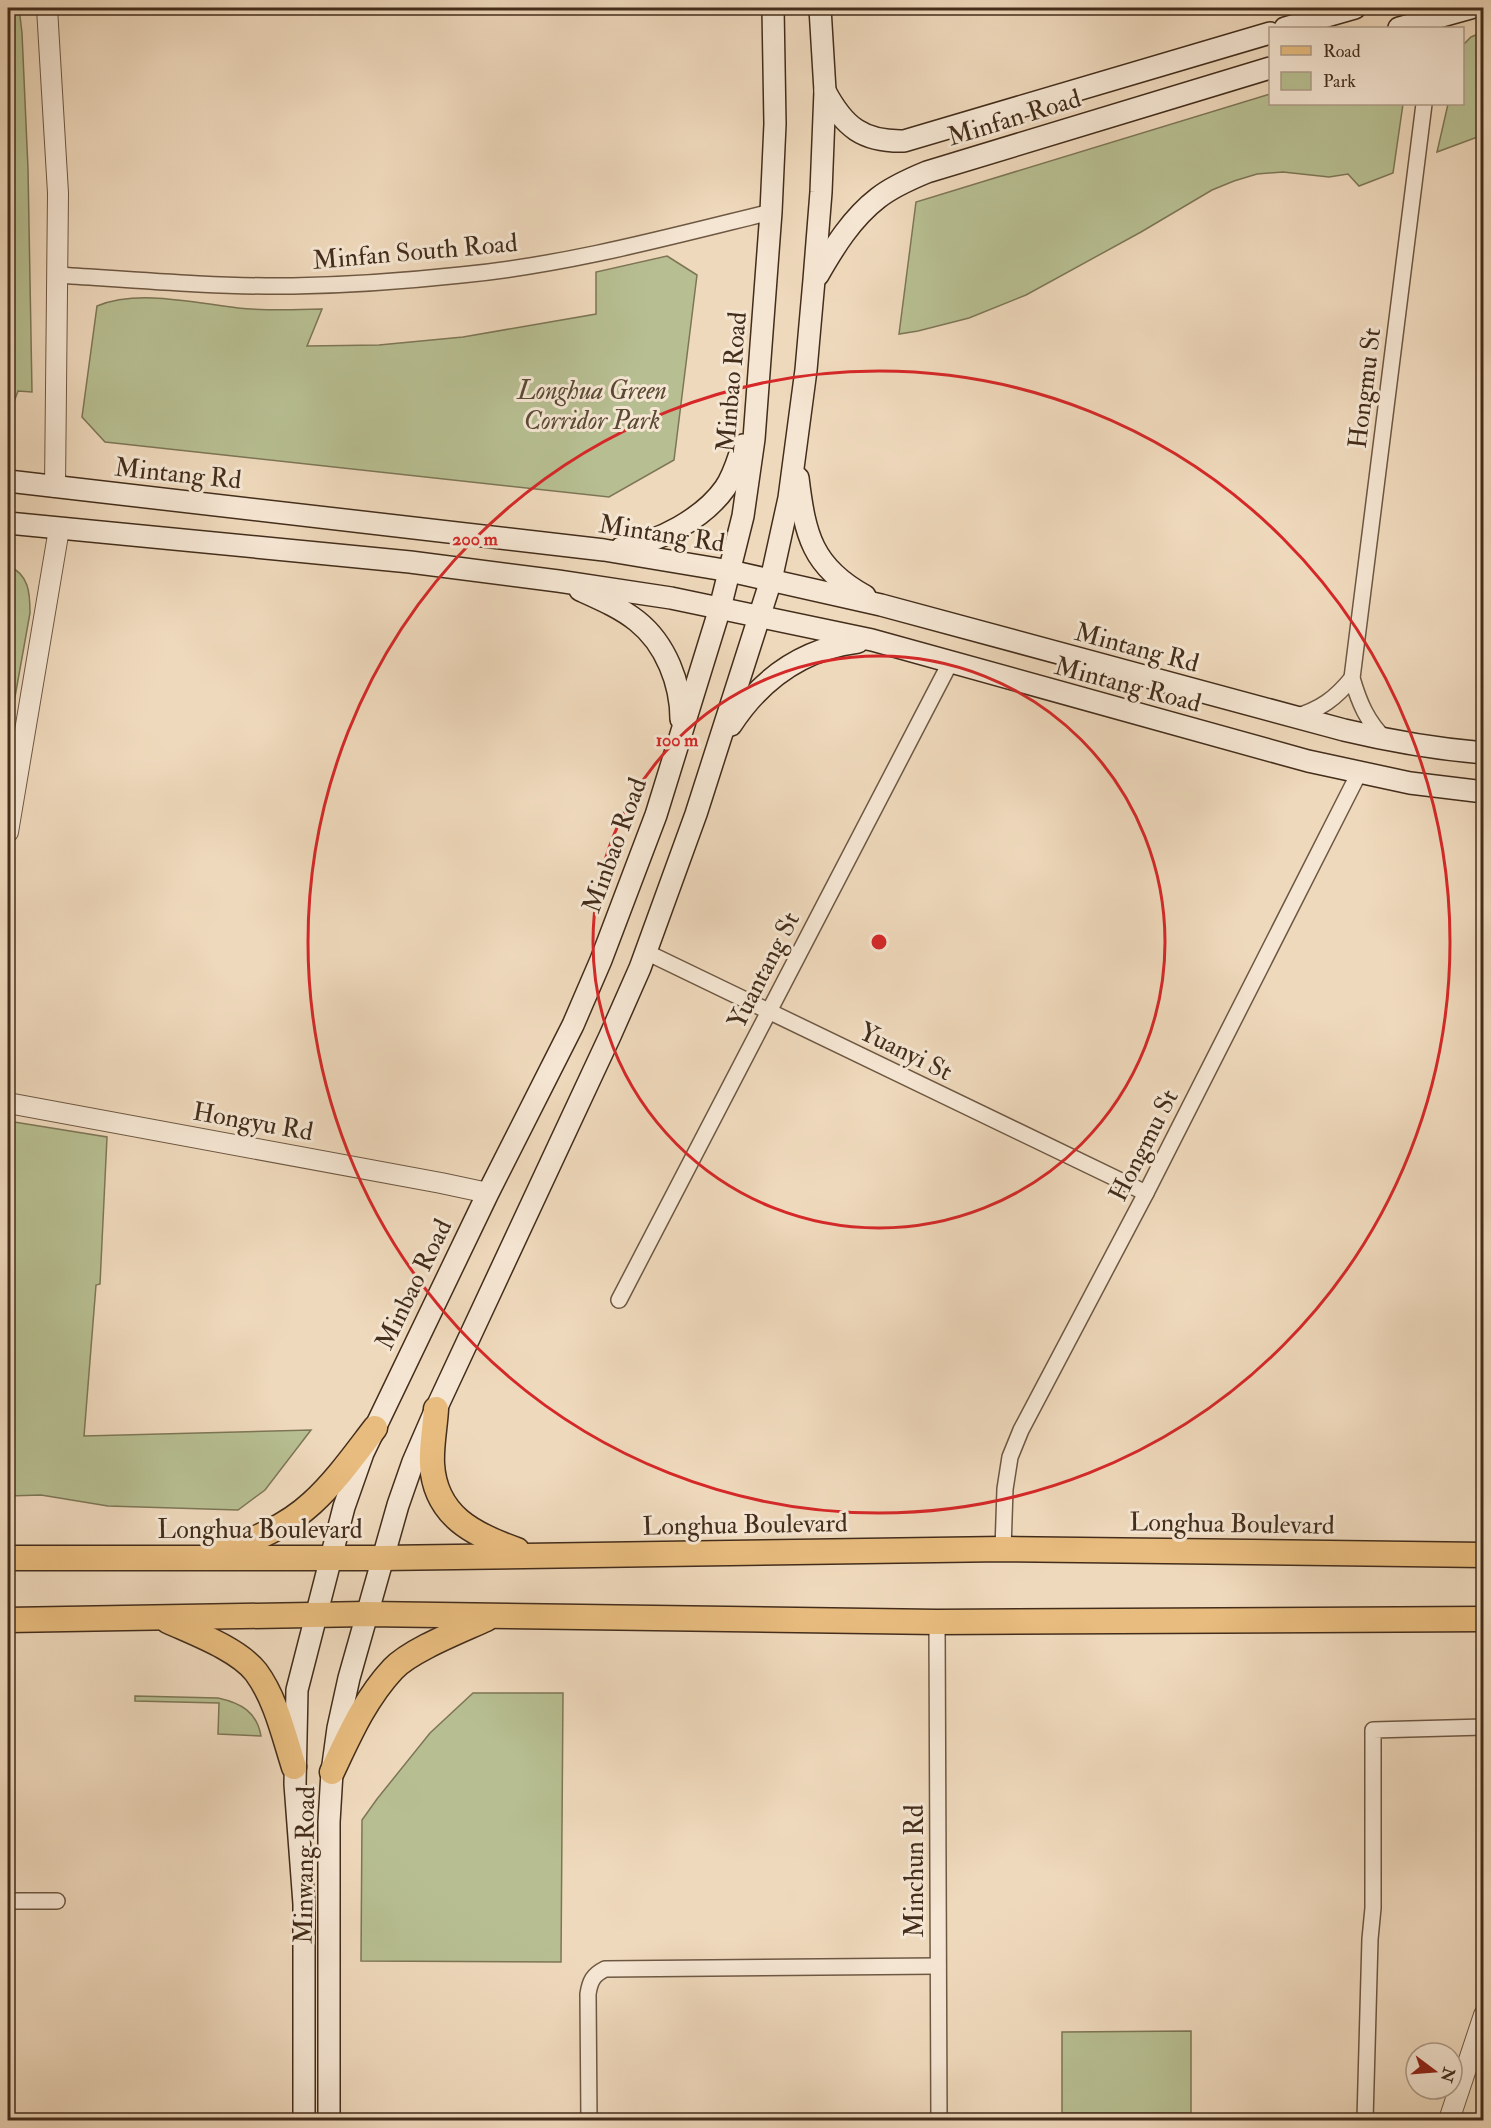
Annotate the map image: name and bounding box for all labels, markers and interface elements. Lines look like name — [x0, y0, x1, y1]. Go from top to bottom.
legend — [1269, 27, 1464, 105]
text: Road — [1323, 40, 1361, 63]
text: Park — [1323, 70, 1356, 93]
street label: Minfan Road — [944, 82, 1085, 153]
street label: Minfan South Road — [311, 227, 519, 277]
street label: Minbao Road — [710, 310, 754, 454]
street label: Hongmu St — [1342, 326, 1388, 450]
park label: Longhua Green Corridor Park — [516, 375, 667, 437]
street label: Mintang Rd — [113, 451, 243, 497]
street label: Mintang Rd — [596, 508, 727, 560]
text: 200 m — [452, 528, 499, 551]
street label: Mintang Rd — [1071, 616, 1203, 680]
street label: Mintang Road — [1051, 650, 1205, 720]
text: 100 m — [656, 729, 699, 752]
street label: Minbao Road — [576, 773, 654, 917]
street label: Yuantang St — [721, 907, 807, 1034]
centre of rings — [869, 932, 889, 952]
street label: Yuanyi St — [854, 1016, 957, 1088]
street label: Hongmu St — [1102, 1084, 1186, 1207]
street label: Hongyu Rd — [190, 1096, 316, 1148]
street label: Minbao Road — [369, 1214, 459, 1355]
street label: Longhua Boulevard — [1129, 1506, 1335, 1542]
street label: Longhua Boulevard — [642, 1507, 848, 1543]
street label: Longhua Boulevard — [157, 1514, 363, 1546]
street label: Minwang Road — [288, 1786, 322, 1944]
street label: Minchun Rd — [899, 1804, 931, 1937]
north arrow — [1404, 2041, 1464, 2101]
text: N — [1436, 2064, 1459, 2085]

